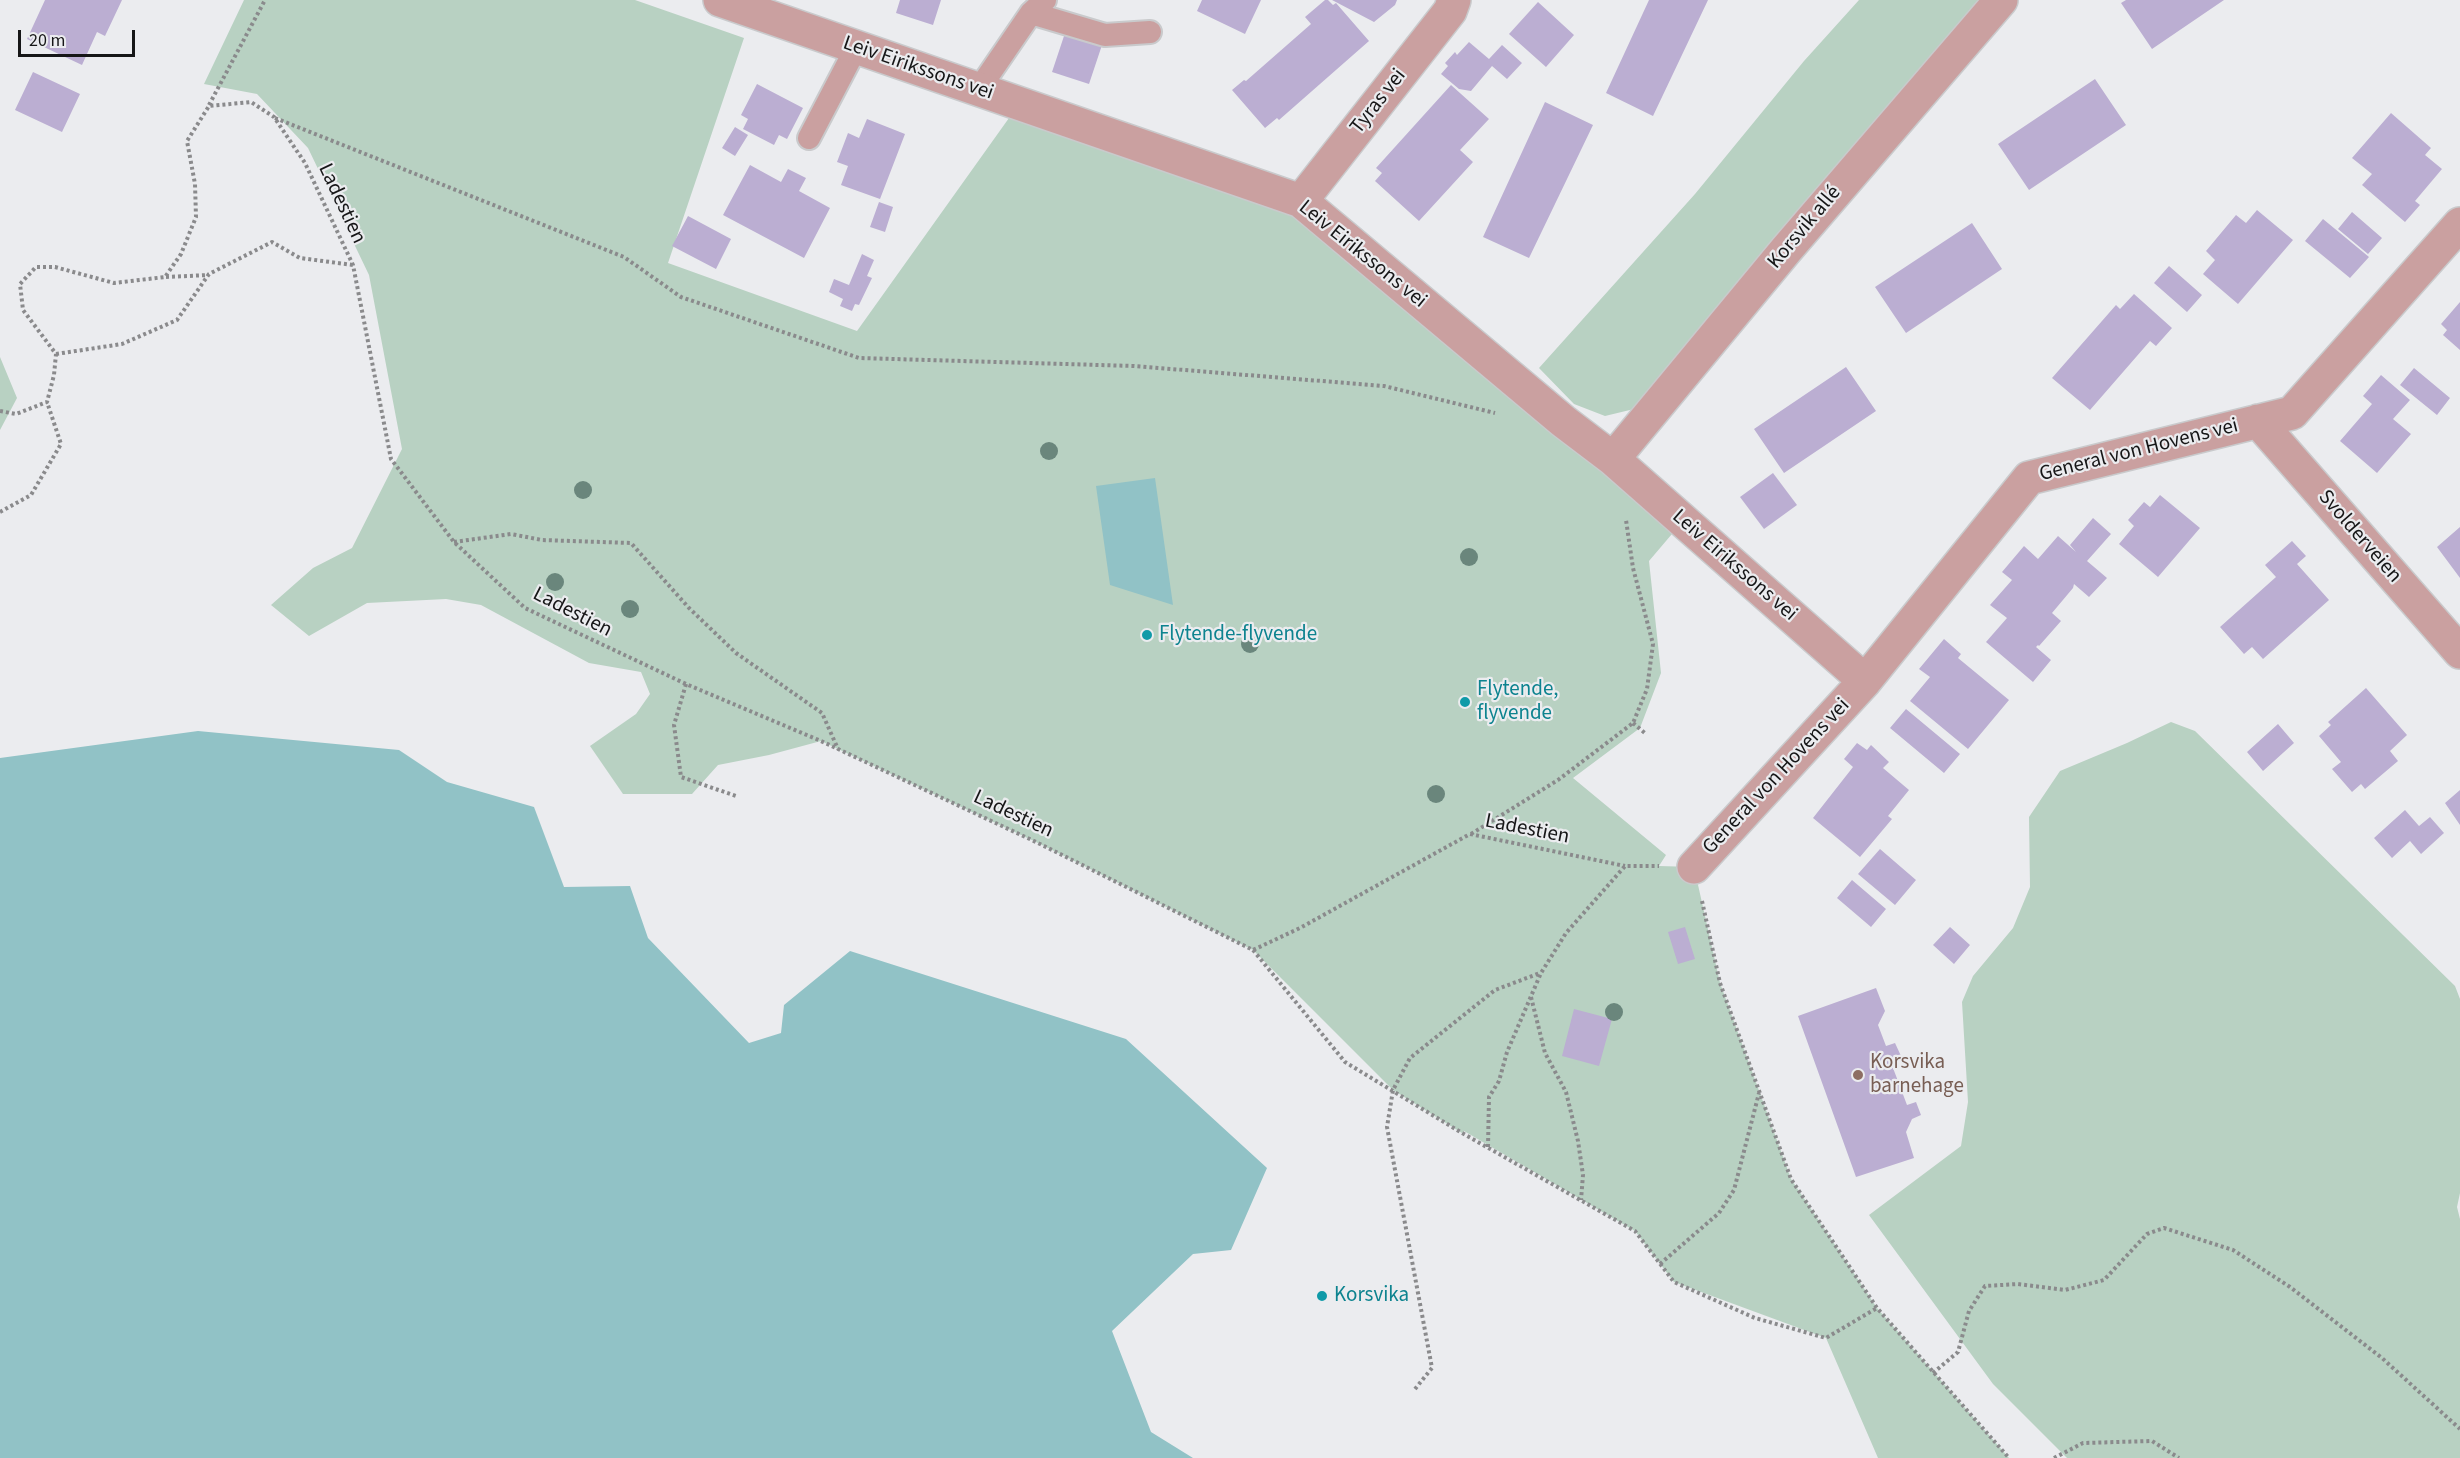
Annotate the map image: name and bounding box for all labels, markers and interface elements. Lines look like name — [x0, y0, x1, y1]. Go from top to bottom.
scale bar — [21, 18, 138, 56]
text: 20 m — [29, 28, 65, 53]
street label: Leiv Eirikssons vei — [839, 31, 997, 107]
street label: Tyras vei — [1346, 64, 1412, 140]
street label: Ladestien — [312, 160, 370, 248]
street label: Korsvik allé — [1763, 181, 1847, 275]
street label: Leiv Eirikssons vei — [1293, 196, 1431, 314]
street label: General von Hovens vei — [2037, 414, 2241, 488]
street label: Svolderveien — [2312, 485, 2406, 589]
street label: Leiv Eirikssons vei — [1666, 505, 1802, 627]
street label: Ladestien — [528, 582, 616, 644]
place label: Flytende-flyvende — [1159, 622, 1317, 648]
marker: Flytende-flyvende — [1140, 628, 1154, 642]
place label: Flytende, flyvende — [1477, 677, 1559, 727]
street label: General von Hovens vei — [1698, 694, 1856, 860]
marker: Flytende, flyvende — [1458, 695, 1472, 709]
street label: Ladestien — [969, 786, 1057, 844]
street label: Ladestien — [1483, 809, 1571, 851]
place label: Korsvika barnehage — [1870, 1050, 1964, 1100]
marker: Korsvika barnehage — [1851, 1068, 1865, 1082]
place label: Korsvika — [1334, 1283, 1409, 1309]
marker: Korsvika — [1315, 1289, 1329, 1303]

